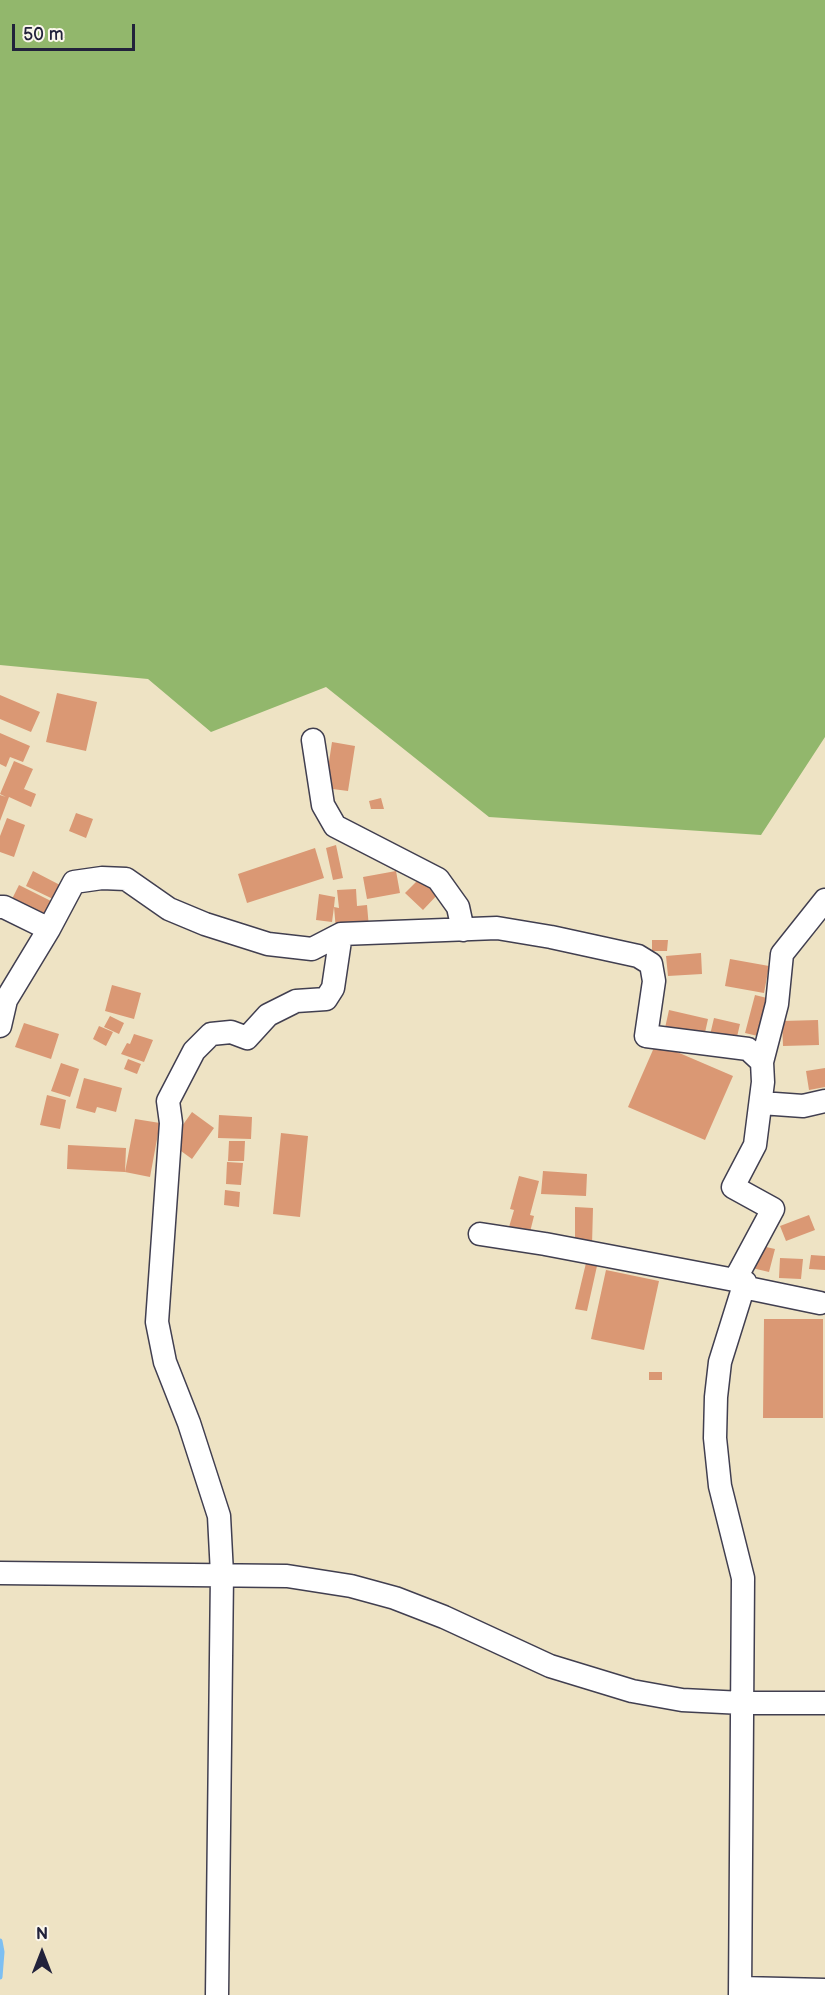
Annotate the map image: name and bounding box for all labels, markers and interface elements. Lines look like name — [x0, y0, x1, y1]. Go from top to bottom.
scale bar — [15, 12, 138, 50]
text: 50 m — [23, 24, 64, 45]
north arrow — [12, 1923, 72, 1983]
text: N — [36, 1925, 48, 1944]

